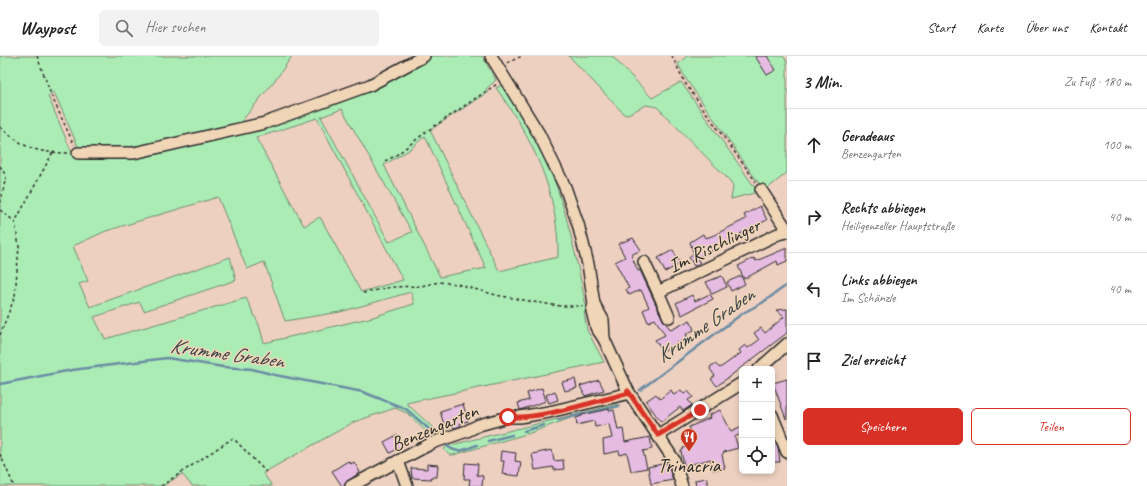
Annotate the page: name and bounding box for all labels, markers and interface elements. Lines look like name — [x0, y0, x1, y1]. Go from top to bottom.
search box — [99, 10, 379, 46]
text: Waypost — [20, 16, 75, 40]
icon: search — [113, 17, 135, 39]
text: Hier suchen — [145, 18, 205, 37]
text: Start — [927, 19, 955, 36]
text: Karte — [977, 19, 1003, 36]
text: Über uns — [1025, 19, 1067, 36]
text: Kontakt — [1089, 19, 1127, 36]
text: 3 Min. — [803, 72, 842, 93]
text: Zu Fuß · 180 m — [1064, 74, 1131, 90]
text: Geradeaus — [841, 127, 894, 146]
icon: ahead — [803, 134, 825, 156]
text: 100 m — [1103, 137, 1131, 153]
text: Benzengarten — [841, 146, 901, 162]
text: Rechts abbiegen — [841, 199, 925, 218]
icon: right — [803, 206, 825, 228]
text: 40 m — [1109, 209, 1131, 225]
street label: Im Rischlinger — [664, 212, 766, 278]
text: Heiligenzeller Hauptstraße — [841, 218, 954, 234]
text: Links abbiegen — [841, 271, 917, 290]
icon: left — [803, 278, 825, 300]
water label: Krumme Graben — [651, 280, 761, 368]
text: 40 m — [1109, 281, 1131, 297]
text: Im Schänzle — [841, 290, 895, 306]
water label: Krumme Graben — [169, 332, 288, 374]
icon: arrive — [803, 350, 825, 372]
text: Ziel erreicht — [841, 351, 904, 370]
map controls — [739, 366, 775, 474]
button: + — [739, 366, 775, 402]
street label: Benzengarten — [387, 398, 482, 457]
route end — [691, 401, 709, 419]
button: − — [739, 402, 775, 438]
route start — [499, 408, 517, 426]
button: Speichern — [803, 408, 963, 445]
button: Teilen — [971, 408, 1131, 445]
restaurant icon: Trinacria — [679, 427, 699, 452]
button: locate — [739, 438, 775, 474]
place label: Trinacria — [658, 453, 722, 478]

